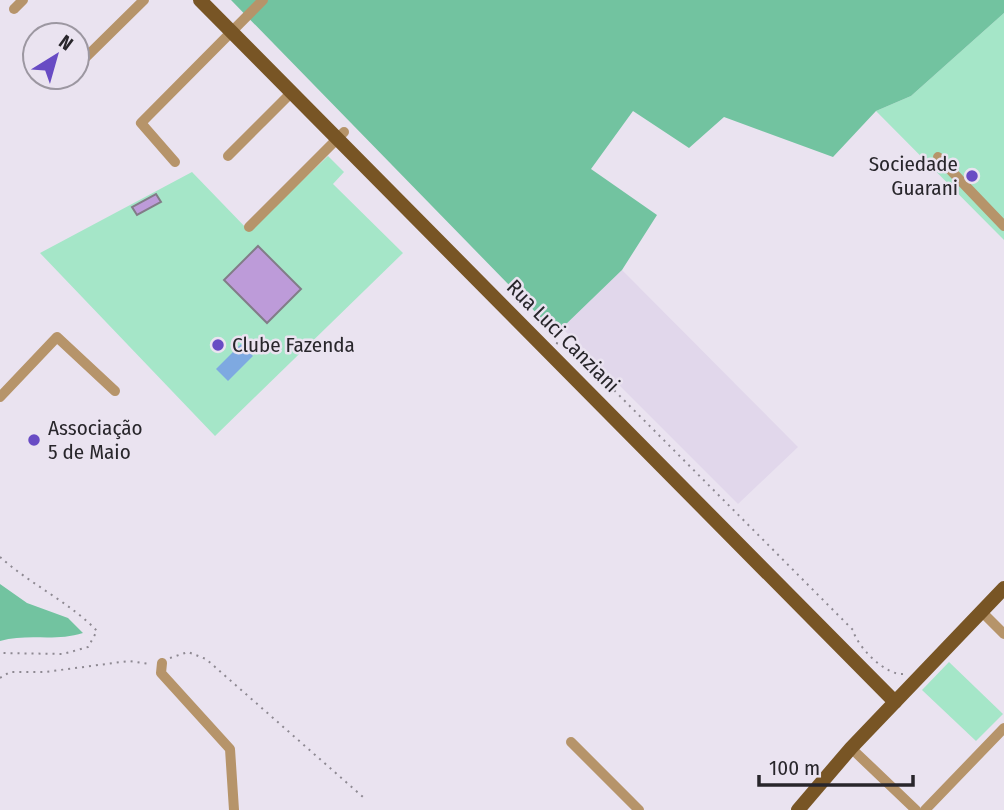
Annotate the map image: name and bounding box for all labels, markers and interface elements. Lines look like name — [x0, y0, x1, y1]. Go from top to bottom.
north arrow — [21, 21, 91, 91]
text: N — [54, 30, 77, 55]
place label: Sociedade Guarani — [869, 151, 958, 201]
marker: Sociedade Guarani — [964, 168, 980, 184]
street label: Rua Luci Canziani — [501, 274, 625, 398]
place label: Clube Fazenda — [232, 332, 355, 358]
marker: Clube Fazenda — [210, 337, 226, 353]
place label: Associação 5 de Maio — [48, 415, 143, 465]
marker: Associação 5 de Maio — [26, 432, 42, 448]
scale bar — [759, 744, 913, 788]
text: 100 m — [769, 755, 820, 781]

